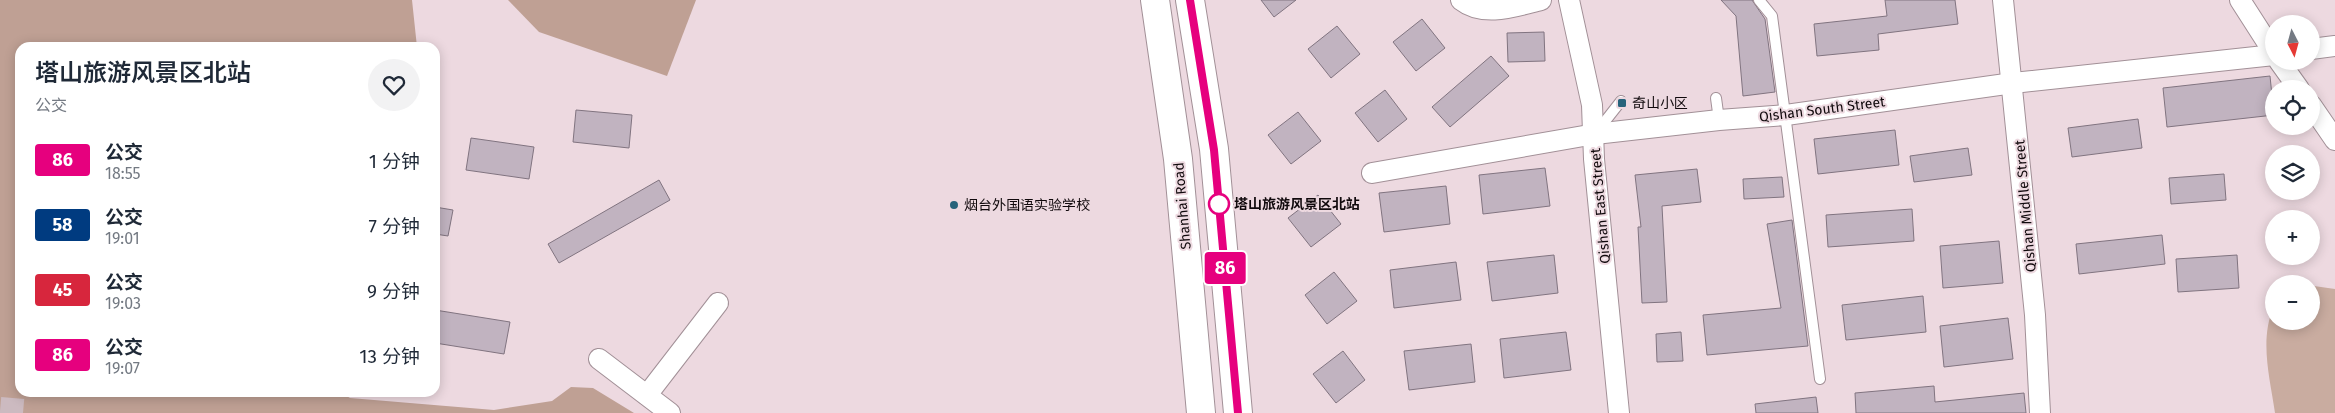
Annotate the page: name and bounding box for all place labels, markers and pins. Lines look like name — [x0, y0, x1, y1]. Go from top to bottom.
place label: 奇山小区 — [1632, 95, 1688, 112]
marker: 奇山小区 — [1616, 97, 1628, 109]
marker: 塔山旅游风景区北站 — [1208, 193, 1230, 215]
place label: 塔山旅游风景区北站 — [1234, 196, 1360, 213]
place label: 烟台外国语实验学校 — [964, 197, 1090, 214]
marker: 烟台外国语实验学校 — [948, 199, 960, 211]

